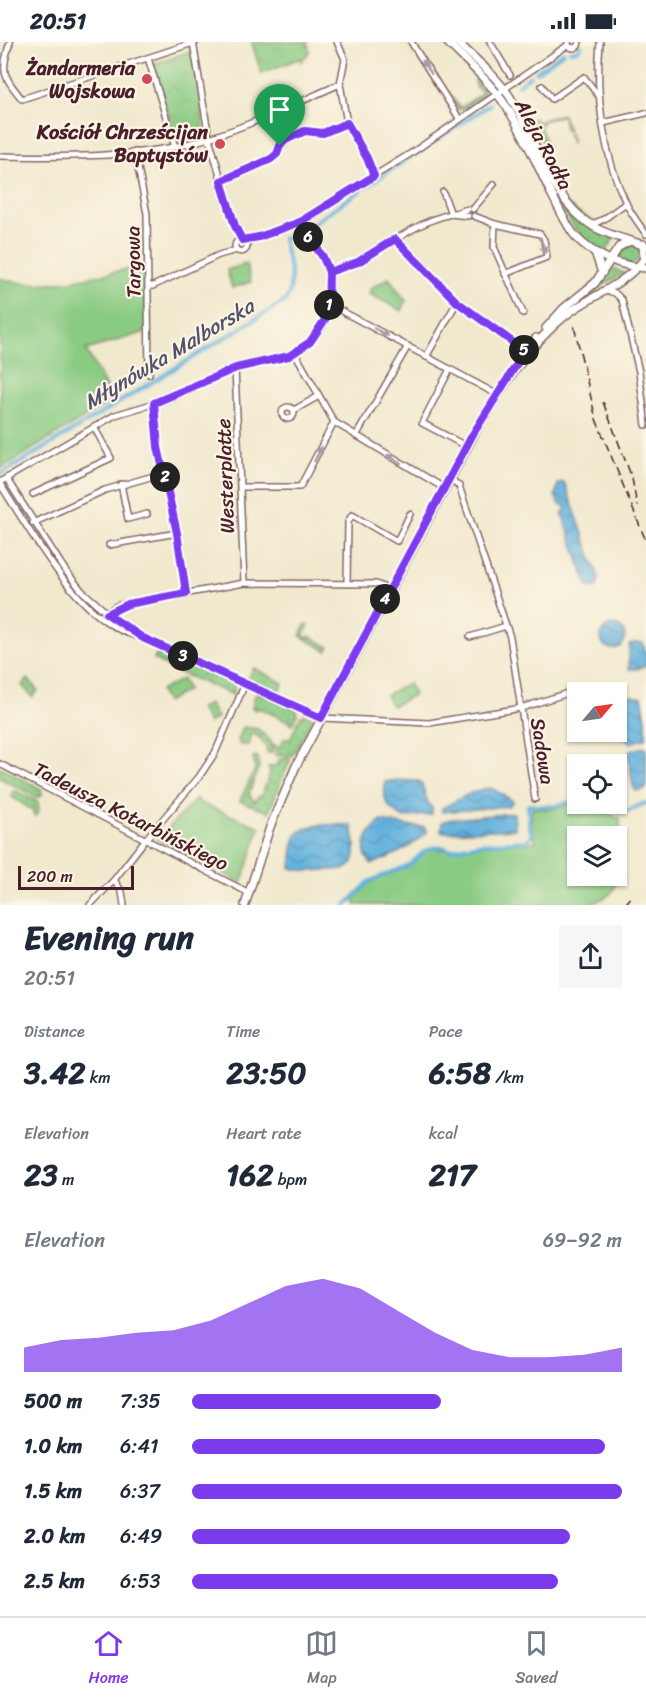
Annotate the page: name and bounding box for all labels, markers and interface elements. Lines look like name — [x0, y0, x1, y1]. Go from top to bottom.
text: 20:51 — [30, 2, 86, 41]
place label: Żandarmeria Wojskowa — [25, 51, 136, 109]
one-way arrow — [422, 59, 433, 75]
marker: Żandarmeria Wojskowa — [140, 72, 154, 86]
pin — [254, 84, 305, 146]
street label: Aleja Rodła — [504, 91, 582, 197]
icon: arrive — [263, 93, 296, 126]
place label: Kościół Chrześcijan Baptystów — [36, 115, 208, 173]
marker: Kościół Chrześcijan Baptystów — [213, 137, 227, 151]
pin: 6 — [293, 222, 323, 252]
text: 6 — [303, 222, 313, 251]
street label: Targowa — [115, 226, 152, 298]
one-way arrow — [539, 236, 549, 254]
water label: Młynówka Malborska — [76, 287, 263, 420]
pin: 1 — [314, 290, 344, 320]
text: 1 — [326, 290, 332, 319]
one-way arrow — [373, 327, 390, 337]
pin: 5 — [509, 335, 539, 365]
text: 5 — [519, 335, 529, 364]
street label: Westerplatte — [206, 418, 245, 534]
one-way arrow — [313, 445, 322, 462]
one-way arrow — [386, 453, 402, 464]
pin: 2 — [150, 462, 180, 492]
text: 2 — [160, 462, 170, 491]
pin: 4 — [370, 584, 400, 614]
text: 4 — [380, 584, 390, 613]
pin: 3 — [168, 641, 198, 671]
text: 3 — [179, 641, 187, 670]
north arrow — [567, 682, 627, 742]
map controls — [567, 682, 627, 886]
street label: Sadowa — [520, 715, 565, 787]
street label: Tadeusza Kotarbińskiego — [27, 752, 235, 881]
button: locate — [567, 754, 627, 814]
button: layers — [567, 826, 627, 886]
text: 200 m — [27, 862, 73, 891]
scale bar — [18, 863, 134, 890]
text: Evening run — [24, 909, 194, 967]
button: share — [559, 925, 622, 988]
text: 20:51 — [24, 961, 75, 996]
text: Distance — [24, 1017, 85, 1046]
text: Time — [226, 1017, 260, 1046]
text: Pace — [429, 1017, 463, 1046]
text: 3.42 — [24, 1046, 86, 1100]
text: 23:50 — [226, 1046, 306, 1100]
text: 6:58 — [429, 1046, 491, 1100]
text: km — [86, 1063, 111, 1092]
text: /km — [491, 1063, 524, 1092]
text: Elevation — [24, 1119, 89, 1148]
text: Heart rate — [226, 1119, 301, 1148]
text: kcal — [429, 1119, 458, 1148]
text: 23 — [24, 1148, 58, 1202]
text: 162 — [226, 1148, 274, 1202]
text: 217 — [429, 1148, 476, 1202]
text: m — [58, 1165, 74, 1194]
text: bpm — [274, 1165, 307, 1194]
text: Elevation — [24, 1223, 105, 1258]
text: 69–92 m — [543, 1223, 622, 1258]
text: 500 m — [24, 1384, 82, 1419]
text: 7:35 — [120, 1384, 161, 1419]
text: 1.0 km — [24, 1429, 82, 1464]
text: 6:41 — [120, 1429, 158, 1464]
text: 1.5 km — [24, 1474, 82, 1509]
text: 6:37 — [120, 1474, 160, 1509]
text: 2.0 km — [24, 1519, 85, 1554]
text: 6:49 — [120, 1519, 162, 1554]
text: 2.5 km — [24, 1564, 85, 1599]
text: 6:53 — [120, 1564, 161, 1599]
tab: Home — [88, 1627, 128, 1692]
tab: Map — [305, 1627, 338, 1692]
tab: Saved — [515, 1627, 558, 1692]

